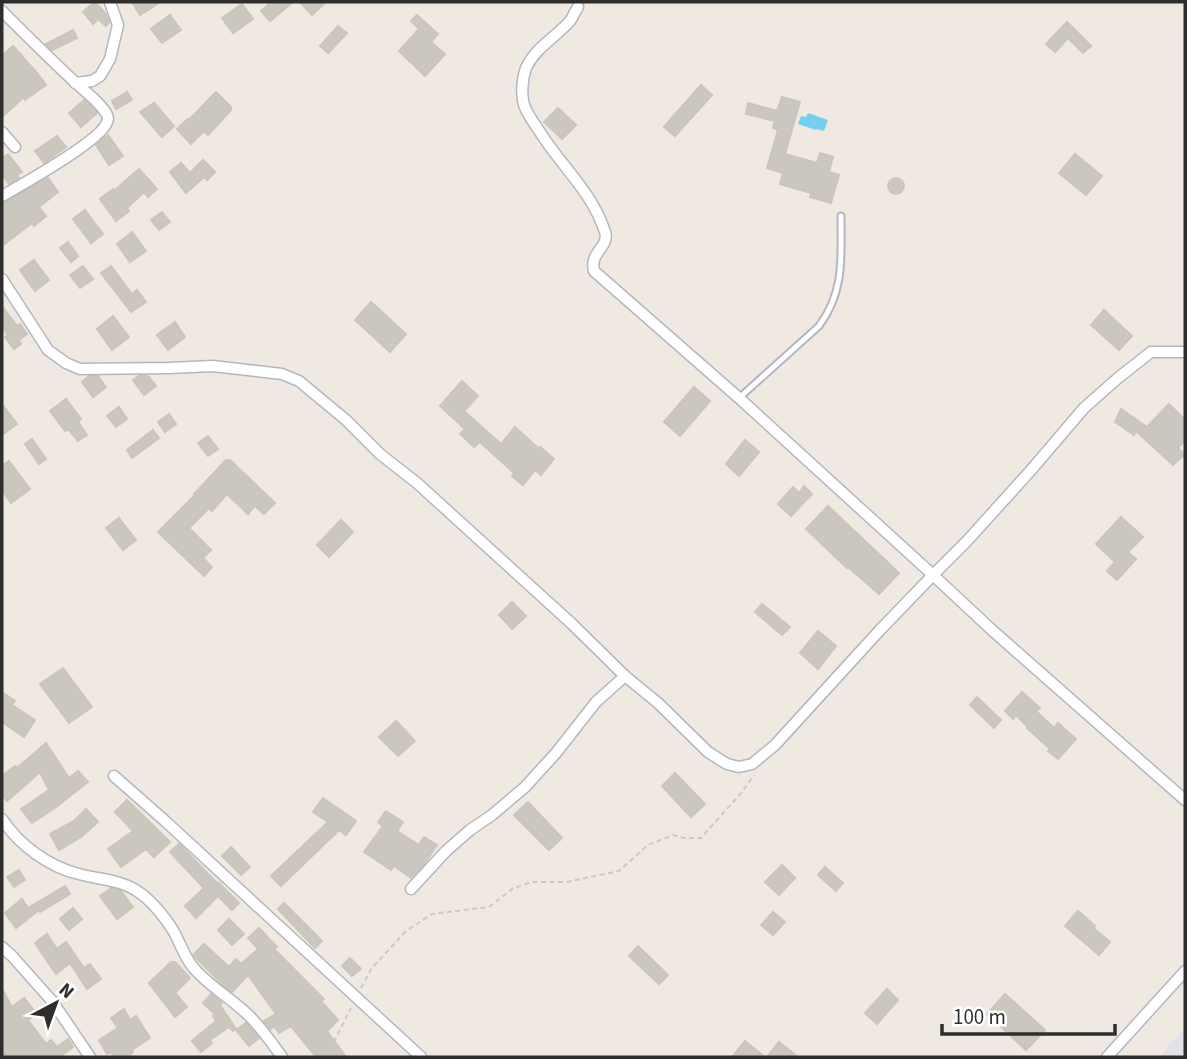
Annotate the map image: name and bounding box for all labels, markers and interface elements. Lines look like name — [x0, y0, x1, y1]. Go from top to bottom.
north arrow — [21, 968, 91, 1038]
text: N — [53, 977, 80, 1006]
scale bar — [942, 992, 1115, 1036]
text: 100 m — [953, 1002, 1006, 1032]

